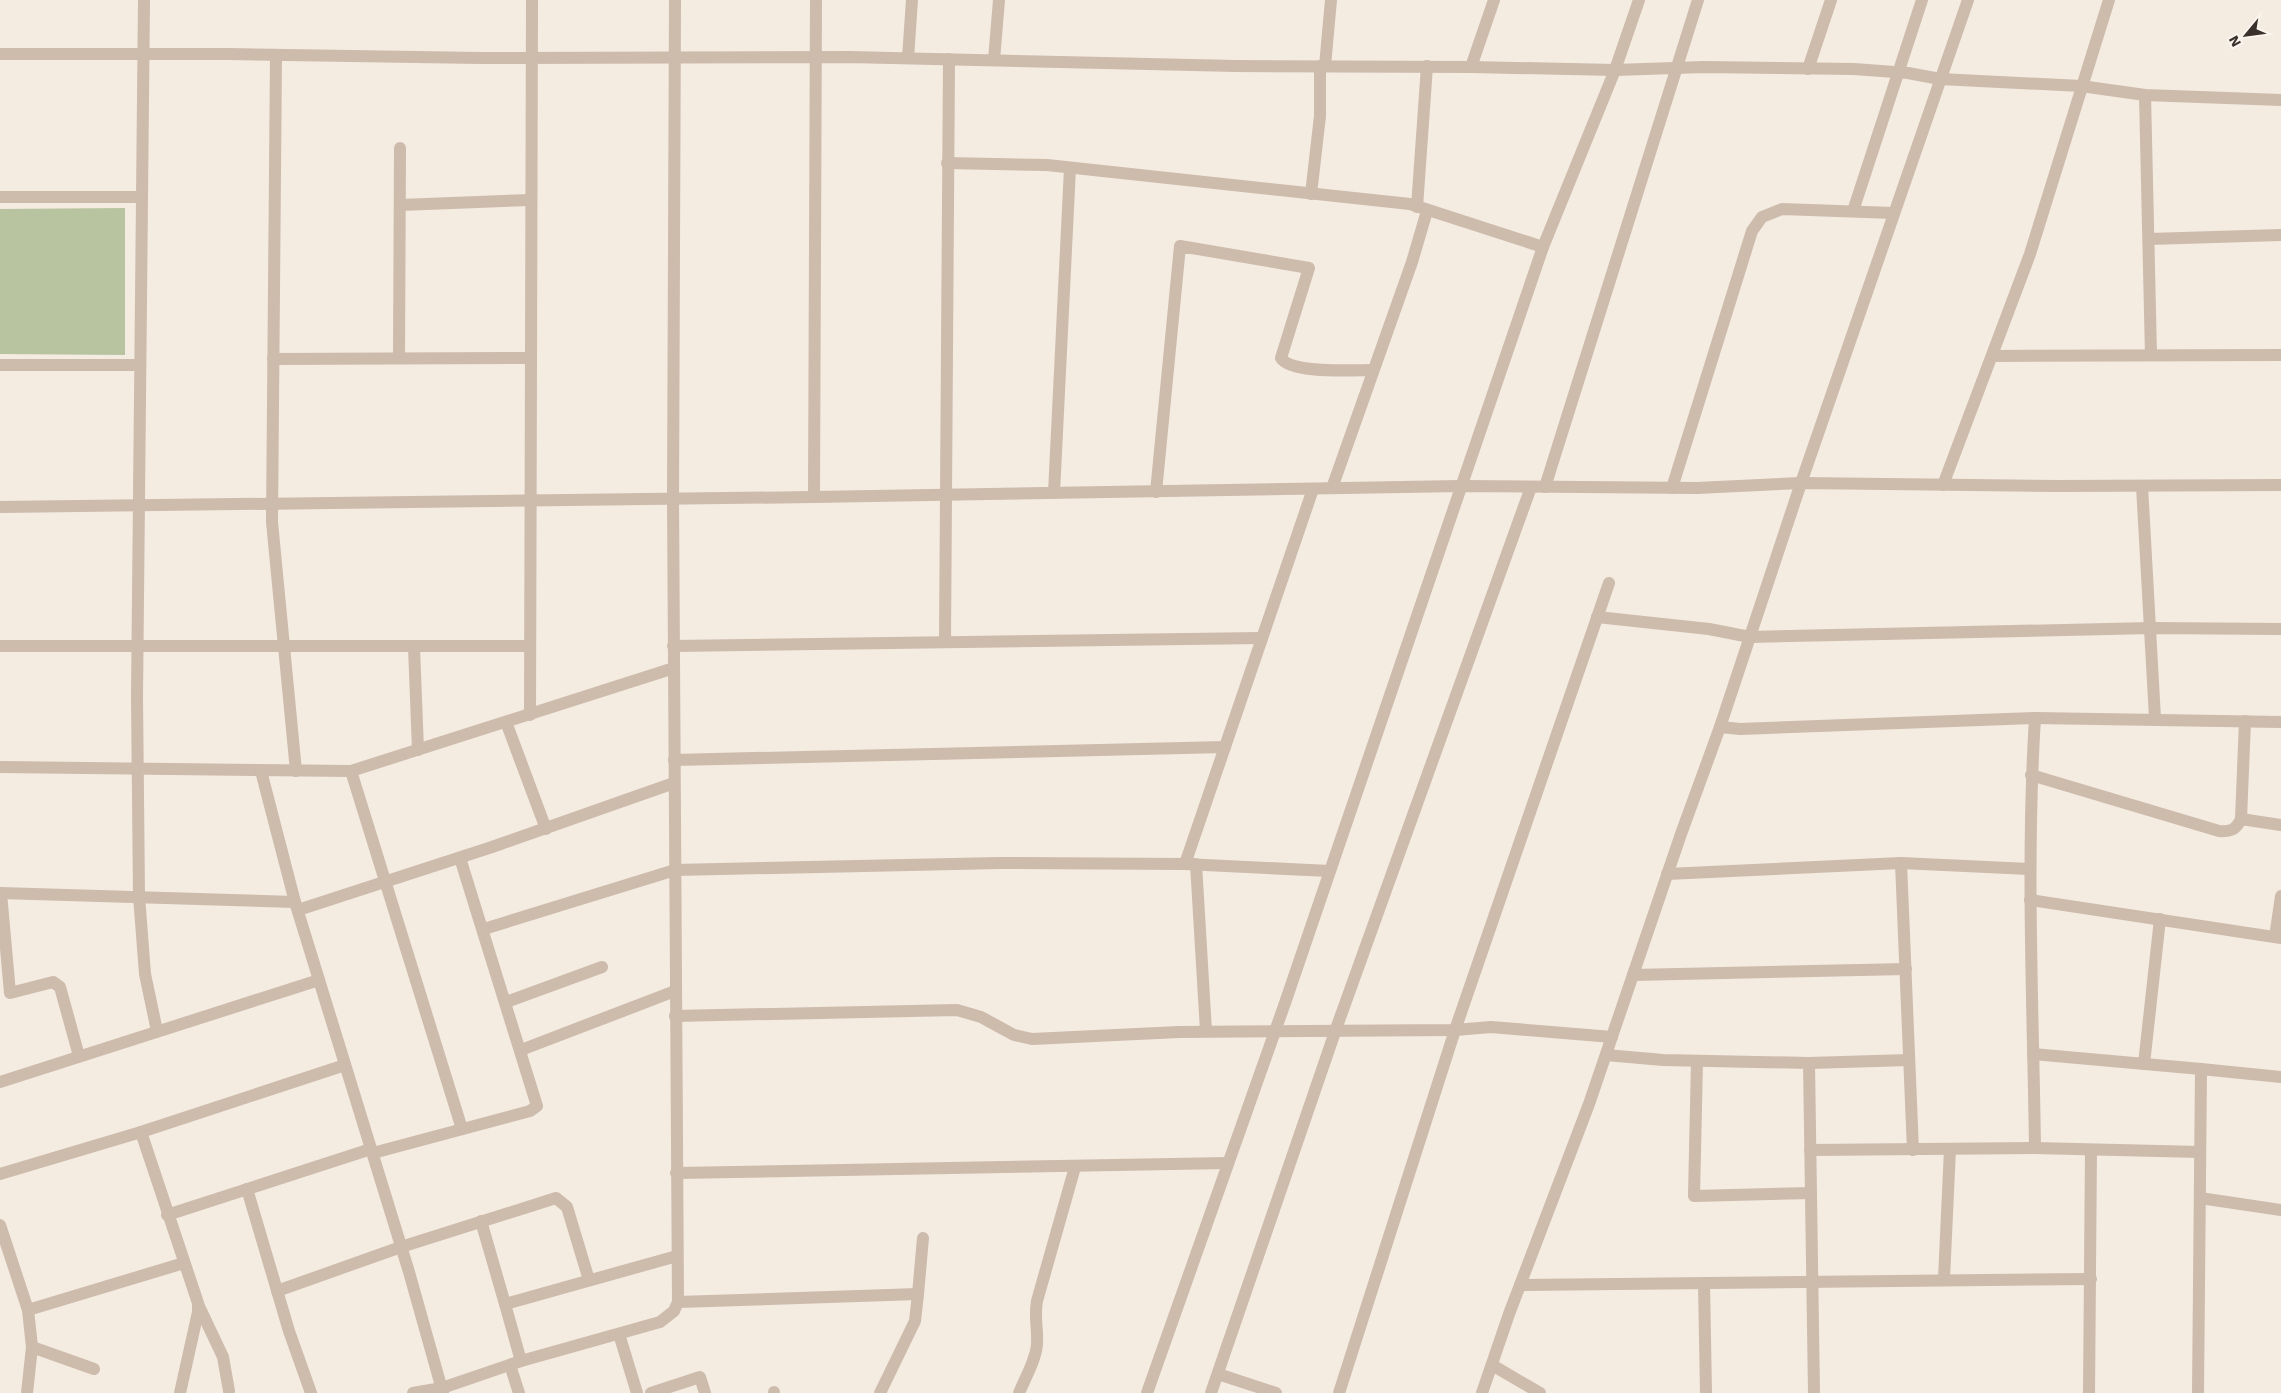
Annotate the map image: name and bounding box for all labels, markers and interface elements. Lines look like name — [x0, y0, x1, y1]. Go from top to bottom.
north arrow — [2221, 10, 2271, 60]
text: N — [2225, 33, 2244, 50]

